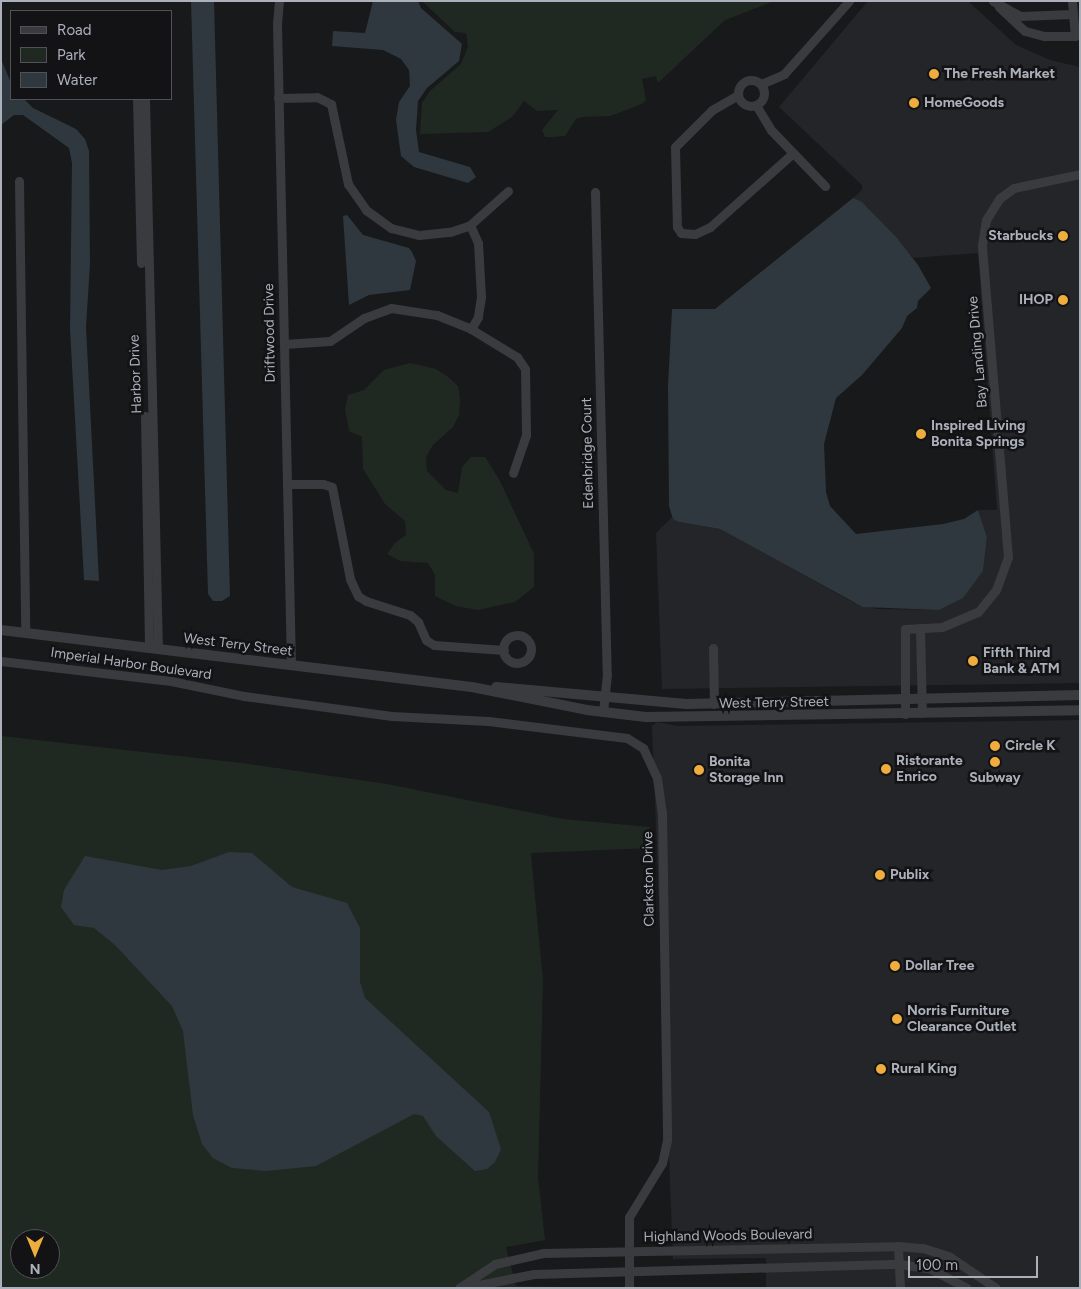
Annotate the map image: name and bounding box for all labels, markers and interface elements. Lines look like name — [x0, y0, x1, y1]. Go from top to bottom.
legend — [10, 10, 172, 100]
text: Road — [57, 21, 92, 39]
text: Park — [57, 46, 86, 64]
place label: The Fresh Market — [944, 66, 1055, 82]
marker: The Fresh Market — [928, 68, 940, 80]
text: Water — [57, 71, 97, 89]
place label: HomeGoods — [924, 95, 1004, 111]
marker: HomeGoods — [908, 97, 920, 109]
place label: Starbucks — [988, 228, 1053, 244]
marker: Starbucks — [1057, 230, 1069, 242]
street label: Driftwood Drive — [261, 283, 279, 383]
place label: IHOP — [1019, 292, 1053, 308]
marker: IHOP — [1057, 294, 1069, 306]
street label: Bay Landing Drive — [965, 296, 991, 408]
street label: Harbor Drive — [126, 334, 146, 414]
street label: Edenbridge Court — [579, 397, 597, 509]
place label: Inspired Living Bonita Springs — [931, 418, 1025, 451]
marker: Inspired Living Bonita Springs — [915, 428, 927, 440]
street label: West Terry Street — [182, 630, 294, 660]
street label: Imperial Harbor Boulevard — [49, 644, 213, 684]
place label: Fifth Third Bank & ATM — [983, 645, 1060, 678]
marker: Fifth Third Bank & ATM — [967, 655, 979, 667]
street label: West Terry Street — [719, 694, 829, 712]
place label: Circle K — [1005, 738, 1056, 754]
marker: Circle K — [989, 740, 1001, 752]
place label: Ristorante Enrico — [896, 753, 963, 786]
place label: Bonita Storage Inn — [709, 754, 783, 786]
marker: Subway — [989, 756, 1001, 768]
marker: Ristorante Enrico — [880, 763, 892, 775]
marker: Bonita Storage Inn — [693, 764, 705, 776]
place label: Subway — [969, 770, 1021, 786]
street label: Clarkston Drive — [640, 831, 658, 927]
place label: Publix — [890, 867, 929, 883]
marker: Publix — [874, 869, 886, 881]
place label: Dollar Tree — [905, 958, 974, 974]
marker: Dollar Tree — [889, 960, 901, 972]
place label: Norris Furniture Clearance Outlet — [907, 1003, 1017, 1036]
marker: Norris Furniture Clearance Outlet — [891, 1013, 903, 1025]
place label: Rural King — [891, 1061, 957, 1077]
marker: Rural King — [875, 1063, 887, 1075]
street label: Highland Woods Boulevard — [643, 1226, 813, 1246]
north arrow — [10, 1229, 60, 1279]
scale bar — [911, 1246, 1041, 1278]
text: 100 m — [916, 1256, 958, 1274]
text: N — [30, 1260, 40, 1277]

